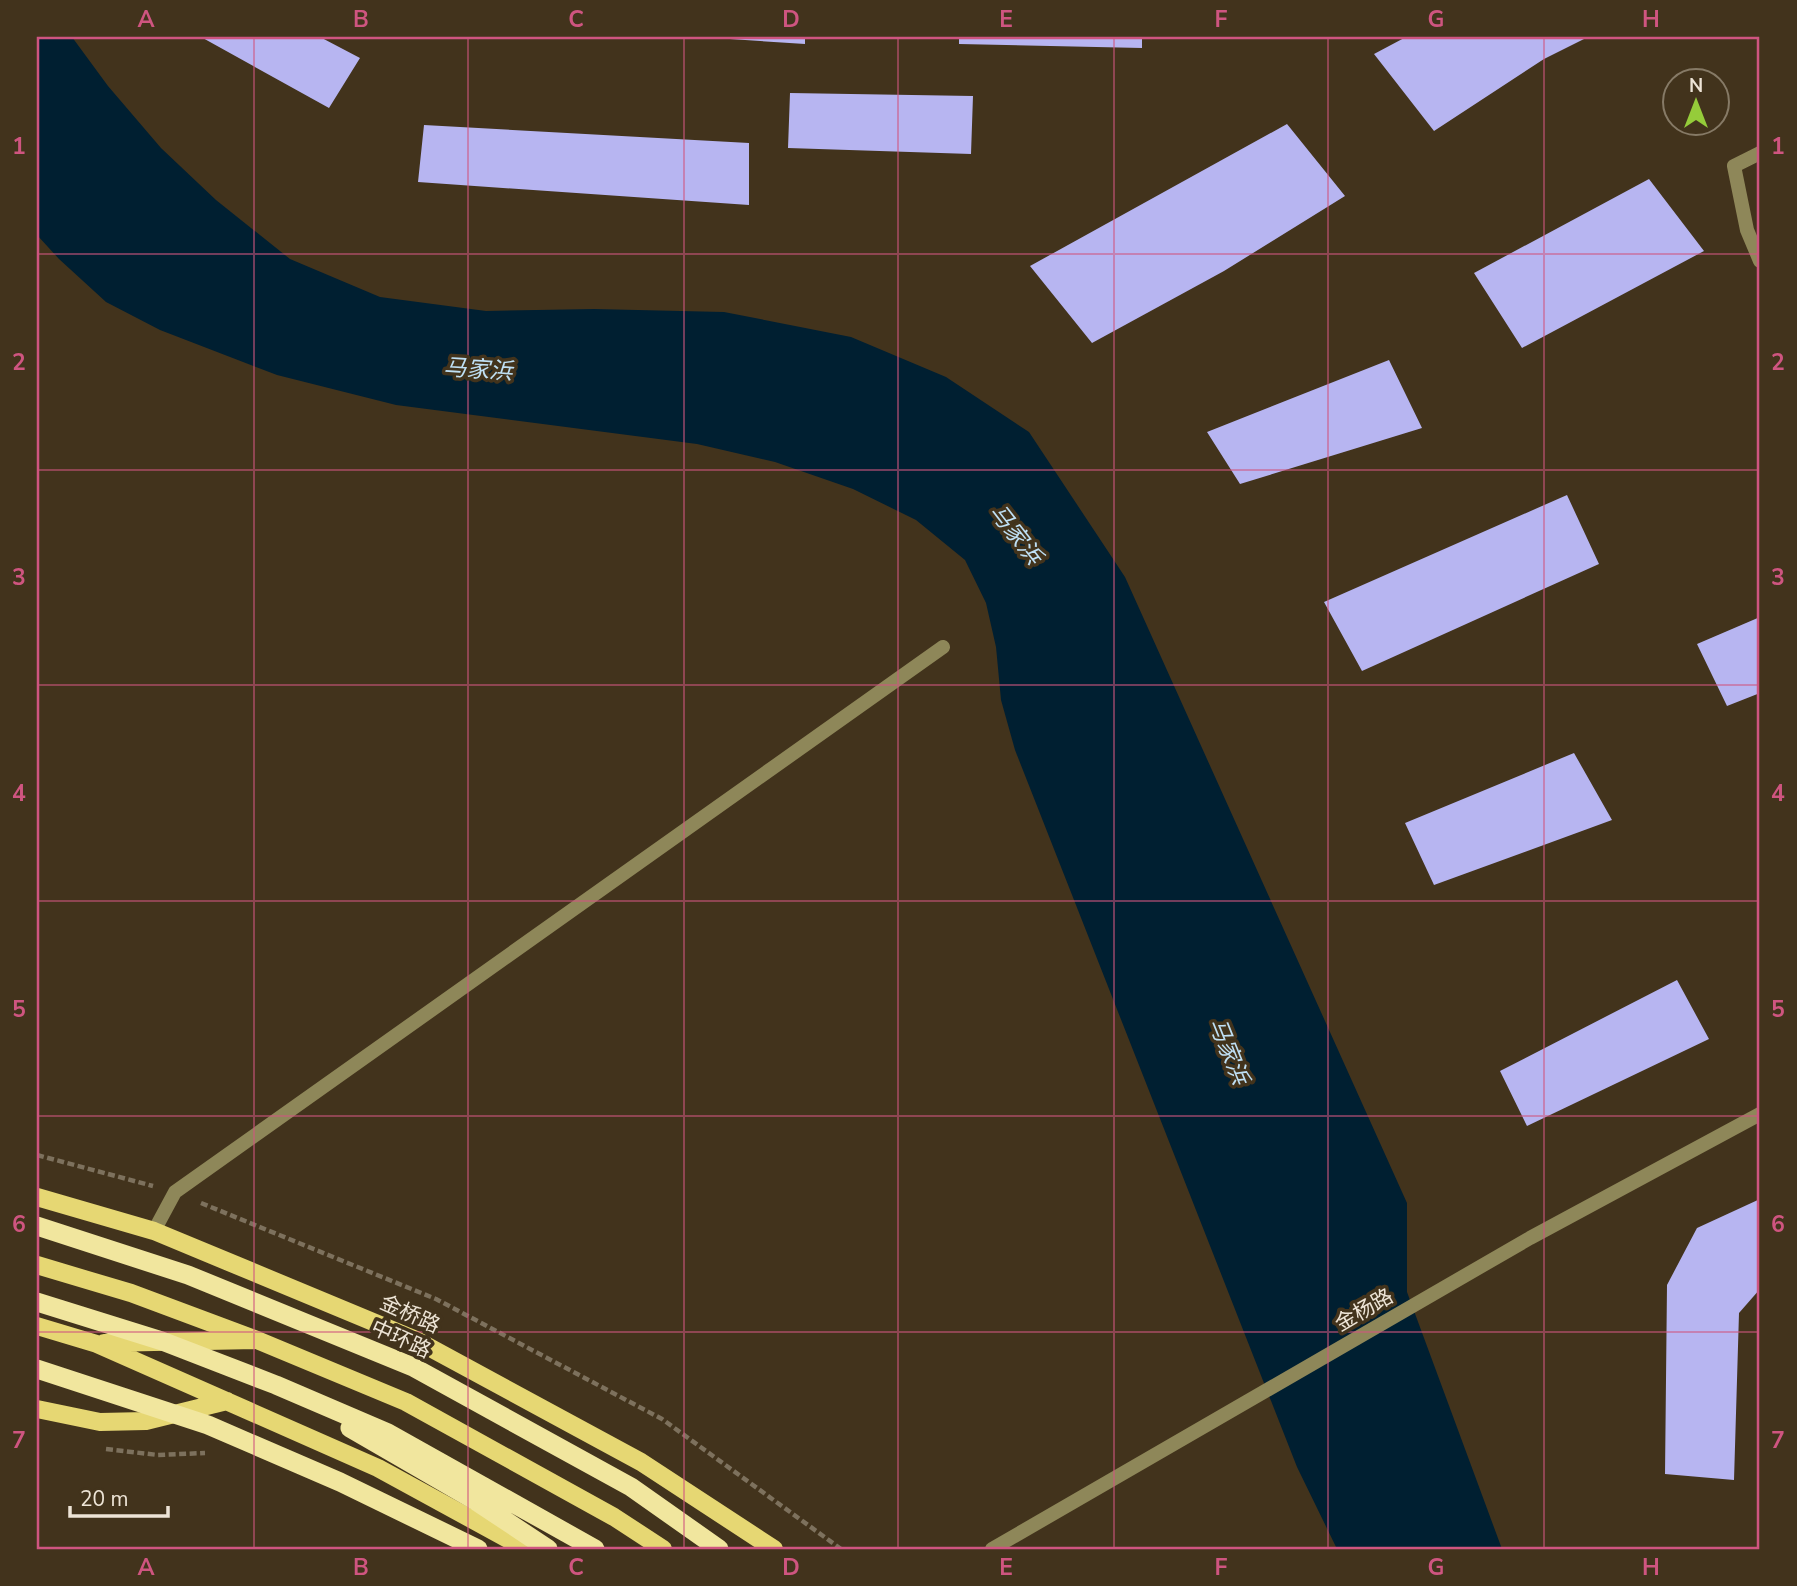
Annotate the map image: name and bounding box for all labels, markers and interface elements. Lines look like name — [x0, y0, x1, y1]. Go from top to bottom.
text: A — [137, 4, 155, 35]
text: B — [353, 4, 369, 35]
text: C — [568, 4, 584, 35]
text: D — [782, 4, 800, 35]
text: E — [999, 4, 1013, 35]
text: F — [1215, 4, 1228, 35]
text: G — [1428, 4, 1444, 35]
text: H — [1642, 4, 1660, 35]
north arrow — [1660, 66, 1730, 136]
text: N — [1689, 73, 1703, 99]
text: 1 — [12, 131, 26, 162]
text: 1 — [1771, 131, 1785, 162]
text: 2 — [12, 347, 26, 378]
text: 2 — [1771, 347, 1785, 378]
water label: 马家浜 — [442, 352, 515, 388]
water label: 马家浜 — [982, 498, 1050, 573]
text: 3 — [12, 562, 26, 593]
text: 3 — [1771, 562, 1785, 593]
text: 4 — [12, 778, 26, 809]
text: 4 — [1771, 778, 1785, 809]
text: 5 — [12, 994, 26, 1025]
text: 5 — [1771, 994, 1785, 1025]
water label: 马家浜 — [1201, 1013, 1257, 1091]
text: 6 — [12, 1209, 26, 1240]
text: 6 — [1771, 1209, 1785, 1240]
street label: 金杨路 — [1330, 1282, 1398, 1338]
street label: 金桥路 — [376, 1288, 444, 1340]
street label: 中环路 — [367, 1313, 435, 1365]
text: 7 — [12, 1425, 26, 1456]
text: 7 — [1771, 1425, 1785, 1456]
scale bar — [70, 1474, 168, 1518]
text: 20 m — [80, 1485, 129, 1513]
text: A — [137, 1552, 155, 1583]
text: B — [353, 1552, 369, 1583]
text: C — [568, 1552, 584, 1583]
text: D — [782, 1552, 800, 1583]
text: E — [999, 1552, 1013, 1583]
text: F — [1215, 1552, 1228, 1583]
text: G — [1428, 1552, 1444, 1583]
text: H — [1642, 1552, 1660, 1583]

